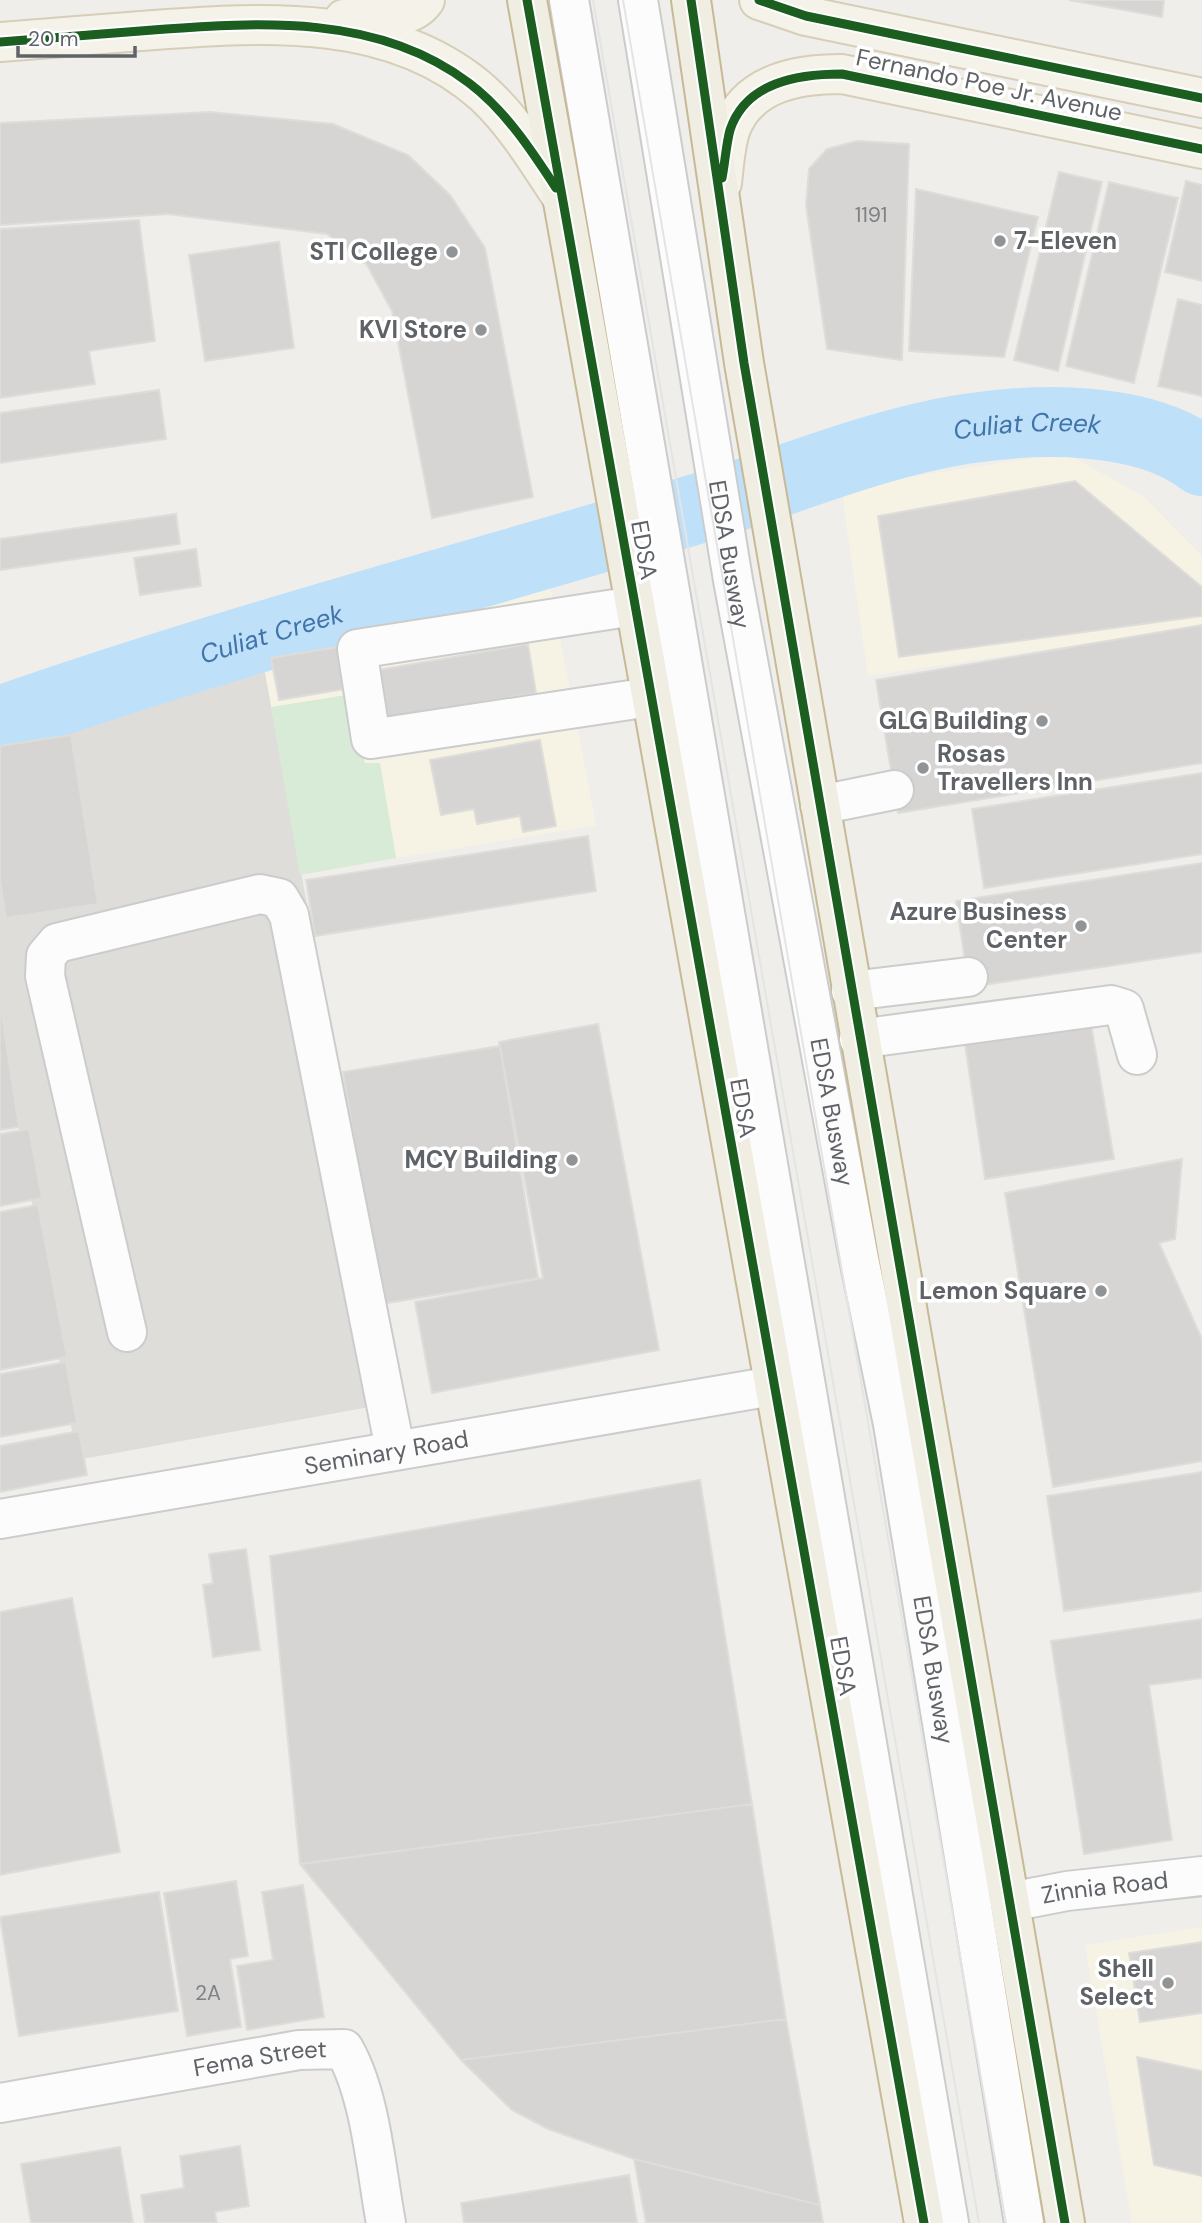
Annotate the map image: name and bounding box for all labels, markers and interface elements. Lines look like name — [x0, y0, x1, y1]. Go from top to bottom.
scale bar — [18, 14, 135, 58]
text: 20 m — [28, 25, 79, 53]
street label: Fernando Poe Jr. Avenue — [853, 41, 1125, 128]
house number: 1191 — [855, 201, 887, 229]
place label: 7-Eleven — [1014, 225, 1117, 256]
marker: 7-Eleven — [992, 233, 1008, 249]
place label: STI College — [310, 236, 438, 267]
marker: STI College — [444, 244, 460, 260]
place label: KVI Store — [359, 314, 467, 345]
marker: KVI Store — [473, 322, 489, 338]
water label: Culiat Creek — [951, 405, 1104, 448]
street label: EDSA Busway — [702, 478, 758, 631]
street label: EDSA — [624, 518, 665, 582]
water label: Culiat Creek — [195, 596, 348, 672]
place label: GLG Building — [879, 705, 1028, 736]
marker: GLG Building — [1034, 713, 1050, 729]
place label: Rosas Travellers Inn — [937, 738, 1093, 797]
marker: Rosas Travellers Inn — [915, 760, 931, 776]
place label: Azure Business Center — [889, 896, 1067, 955]
marker: Azure Business Center — [1073, 918, 1089, 934]
street label: EDSA Busway — [803, 1035, 861, 1189]
street label: EDSA — [723, 1076, 764, 1140]
place label: MCY Building — [405, 1144, 558, 1175]
marker: MCY Building — [564, 1152, 580, 1168]
place label: Lemon Square — [919, 1275, 1087, 1306]
marker: Lemon Square — [1093, 1283, 1109, 1299]
street label: Seminary Road — [302, 1423, 471, 1481]
street label: EDSA Busway — [906, 1593, 961, 1746]
street label: EDSA — [823, 1634, 864, 1698]
street label: Zinnia Road — [1039, 1864, 1170, 1911]
place label: Shell Select — [1079, 1953, 1154, 2012]
marker: Shell Select — [1160, 1975, 1176, 1991]
house number: 2A — [195, 1979, 221, 2007]
street label: Fema Street — [191, 2033, 327, 2083]

